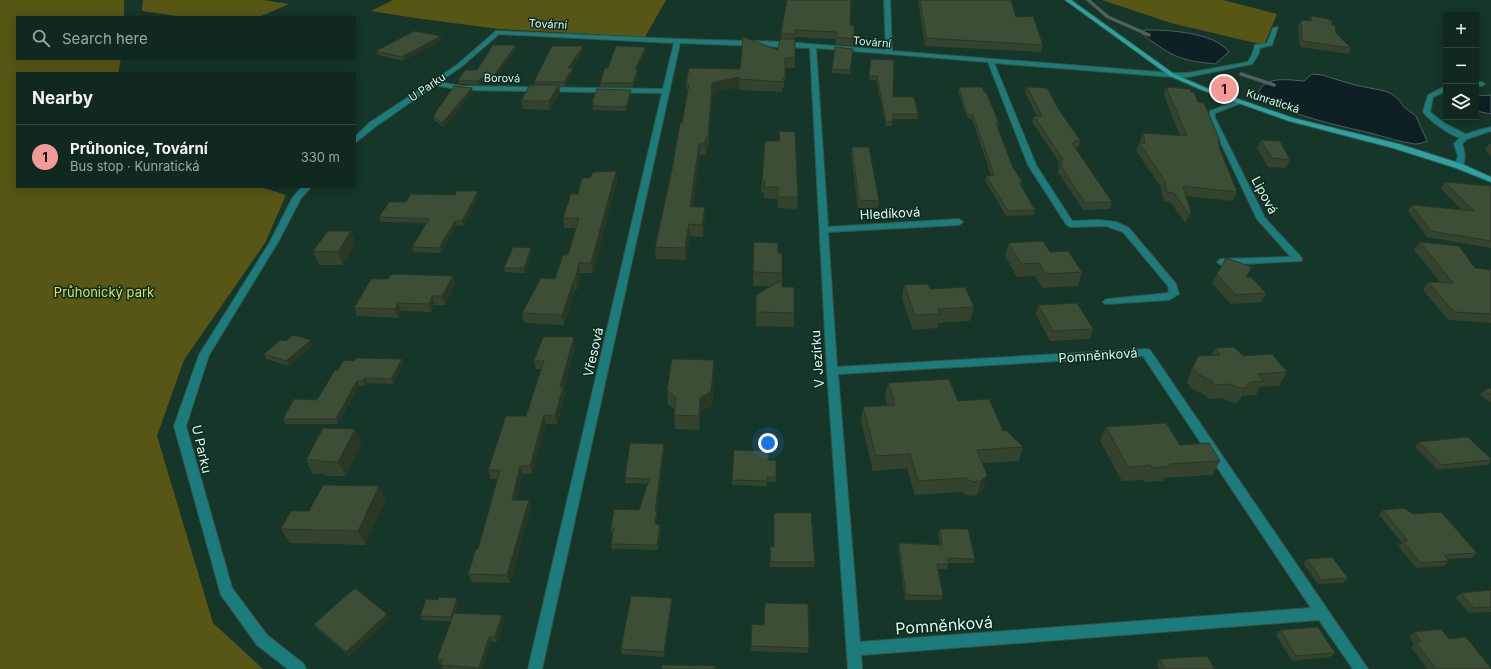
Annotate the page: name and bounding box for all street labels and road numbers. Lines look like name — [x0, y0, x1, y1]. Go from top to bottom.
street label: Tovární — [528, 16, 568, 32]
street label: Tovární — [852, 33, 892, 51]
street label: U Parku — [406, 70, 448, 104]
street label: Borová — [484, 71, 520, 85]
street label: Kunratická — [1245, 86, 1301, 116]
street label: Lipová — [1248, 173, 1282, 217]
street label: Hledíková — [859, 203, 921, 223]
street label: Vřesová — [580, 326, 606, 378]
street label: V Jezírku — [807, 330, 827, 388]
street label: Pomněnková — [1058, 344, 1138, 366]
street label: U Parku — [189, 423, 215, 475]
street label: Pomněnková — [895, 612, 993, 638]

